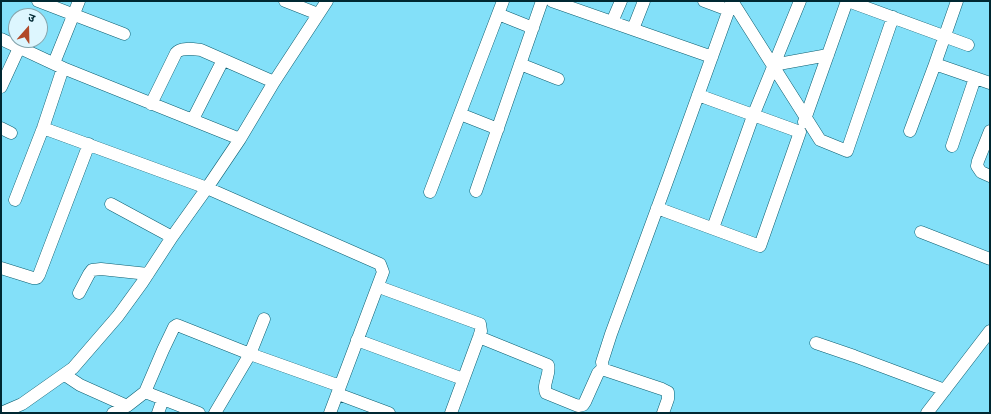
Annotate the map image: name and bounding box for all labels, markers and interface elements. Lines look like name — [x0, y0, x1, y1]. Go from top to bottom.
north arrow — [8, 8, 48, 48]
text: उ — [27, 10, 37, 24]

